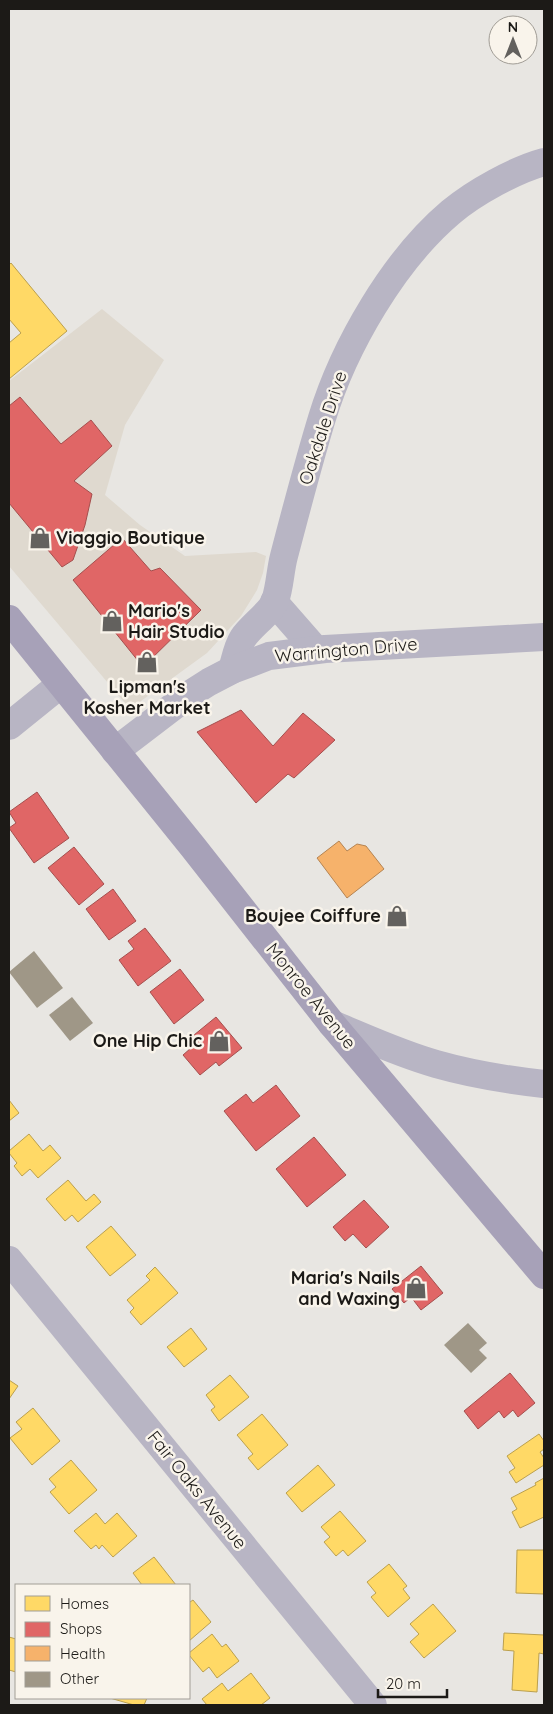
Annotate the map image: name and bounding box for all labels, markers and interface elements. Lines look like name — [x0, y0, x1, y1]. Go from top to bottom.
north arrow — [488, 15, 538, 65]
text: N — [508, 18, 518, 36]
street label: Oakdale Drive — [293, 368, 352, 488]
shop icon: Viaggio Boutique — [27, 525, 53, 551]
place label: Viaggio Boutique — [56, 526, 205, 549]
place label: Mario's Hair Studio — [128, 599, 225, 643]
shop icon: Mario's Hair Studio — [99, 608, 125, 634]
street label: Warrington Drive — [274, 632, 418, 667]
shop icon: Lipman's Kosher Market — [134, 649, 160, 675]
place label: Lipman's Kosher Market — [83, 675, 211, 719]
shop icon: Boujee Coiffure — [384, 903, 410, 929]
place label: Boujee Coiffure — [245, 904, 381, 927]
street label: Monroe Avenue — [261, 938, 361, 1054]
shop icon: One Hip Chic — [206, 1028, 232, 1054]
place label: One Hip Chic — [93, 1029, 202, 1052]
place label: Maria's Nails and Waxing — [291, 1266, 400, 1310]
shop icon: Maria's Nails and Waxing — [403, 1275, 429, 1301]
street label: Fair Oaks Avenue — [143, 1426, 252, 1553]
legend — [15, 1584, 190, 1699]
text: Homes — [60, 1594, 109, 1613]
text: Shops — [60, 1619, 102, 1638]
text: Health — [60, 1644, 105, 1663]
scale bar — [378, 1666, 447, 1698]
text: Other — [60, 1669, 100, 1688]
text: 20 m — [386, 1674, 421, 1693]

